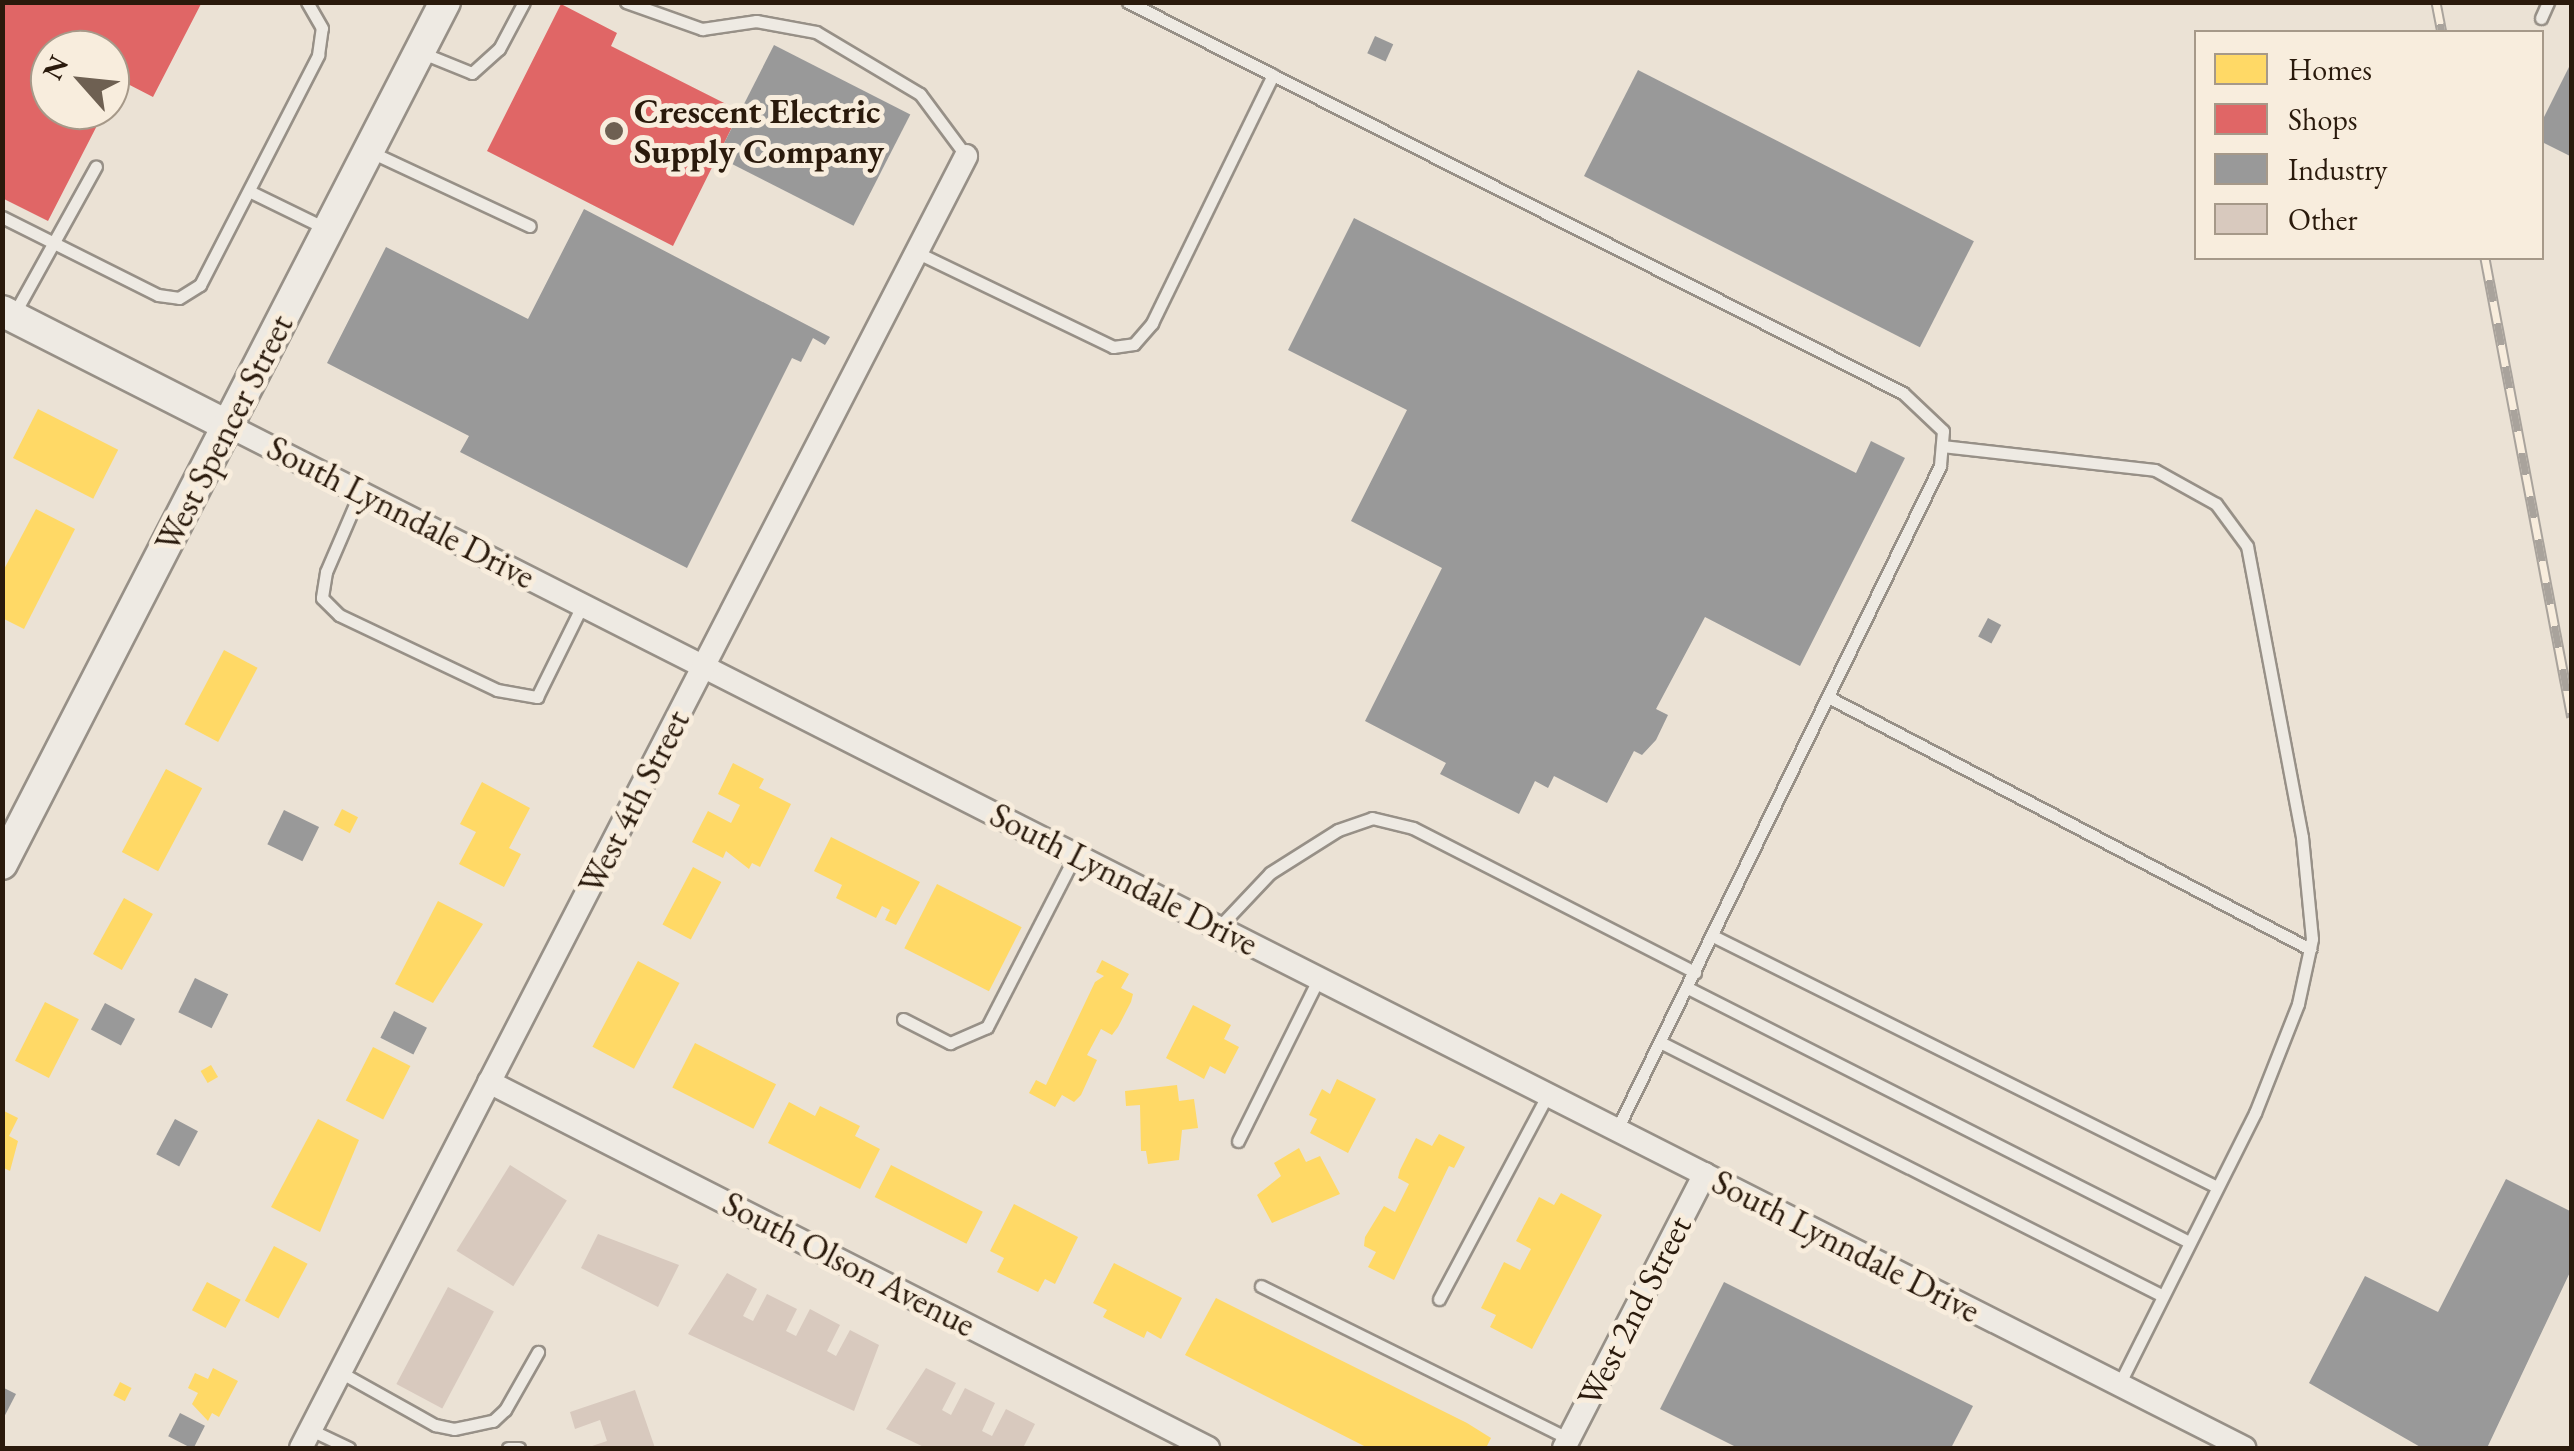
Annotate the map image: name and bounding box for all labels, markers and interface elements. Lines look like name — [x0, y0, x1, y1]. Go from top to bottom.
north arrow — [30, 30, 130, 130]
legend — [2194, 30, 2544, 260]
text: N — [34, 49, 76, 86]
text: Homes — [2288, 50, 2372, 89]
place label: Crescent Electric Supply Company — [634, 90, 884, 172]
text: Shops — [2288, 100, 2358, 139]
marker: Crescent Electric Supply Company — [603, 120, 625, 142]
text: Industry — [2288, 150, 2387, 189]
text: Other — [2288, 200, 2357, 239]
street label: West Spencer Street — [146, 307, 302, 559]
street label: South Lynndale Drive — [260, 426, 542, 598]
street label: West 4th Street — [570, 703, 698, 901]
street label: South Lynndale Drive — [983, 793, 1265, 965]
street label: South Lynndale Drive — [1705, 1160, 1987, 1332]
street label: South Olson Avenue — [716, 1182, 982, 1346]
street label: West 2nd Street — [1568, 1209, 1700, 1413]

